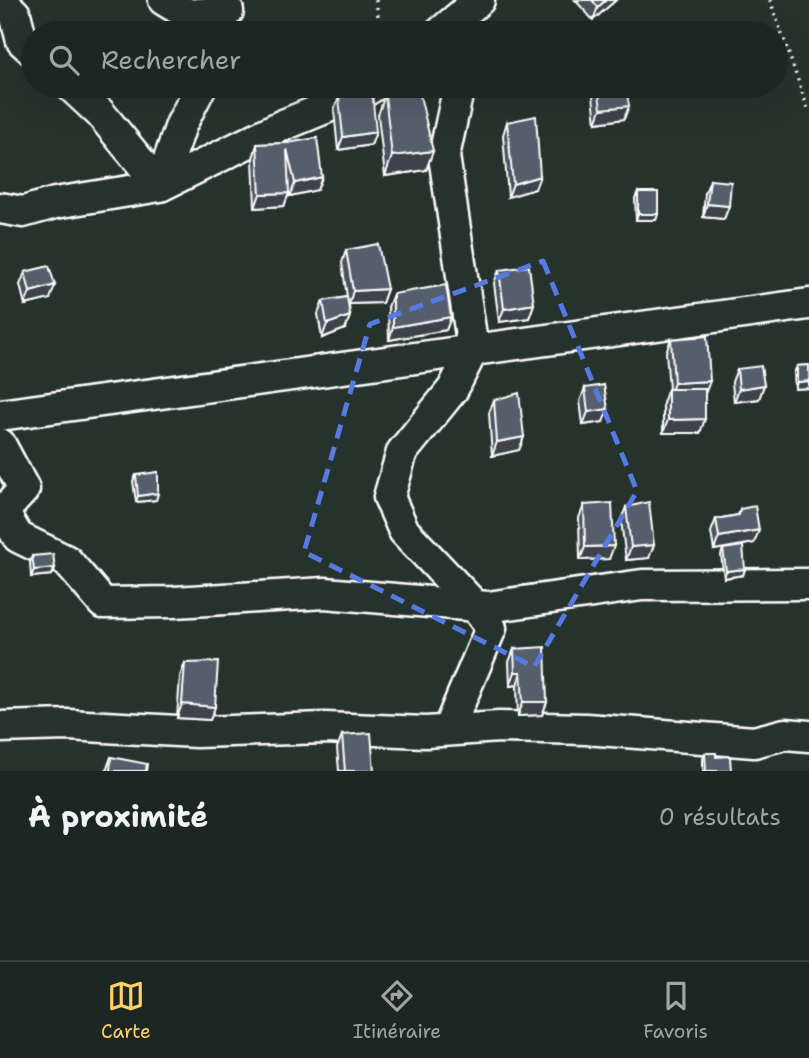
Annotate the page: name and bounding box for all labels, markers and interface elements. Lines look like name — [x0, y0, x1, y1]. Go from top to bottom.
search box — [21, 21, 788, 98]
icon: search — [45, 41, 83, 79]
text: Rechercher — [101, 42, 241, 77]
text: À proximité — [28, 796, 208, 837]
text: 0 résultats — [659, 802, 781, 832]
tab: Carte — [101, 977, 151, 1044]
tab: Itinéraire — [353, 977, 441, 1044]
tab: Favoris — [643, 977, 708, 1044]

